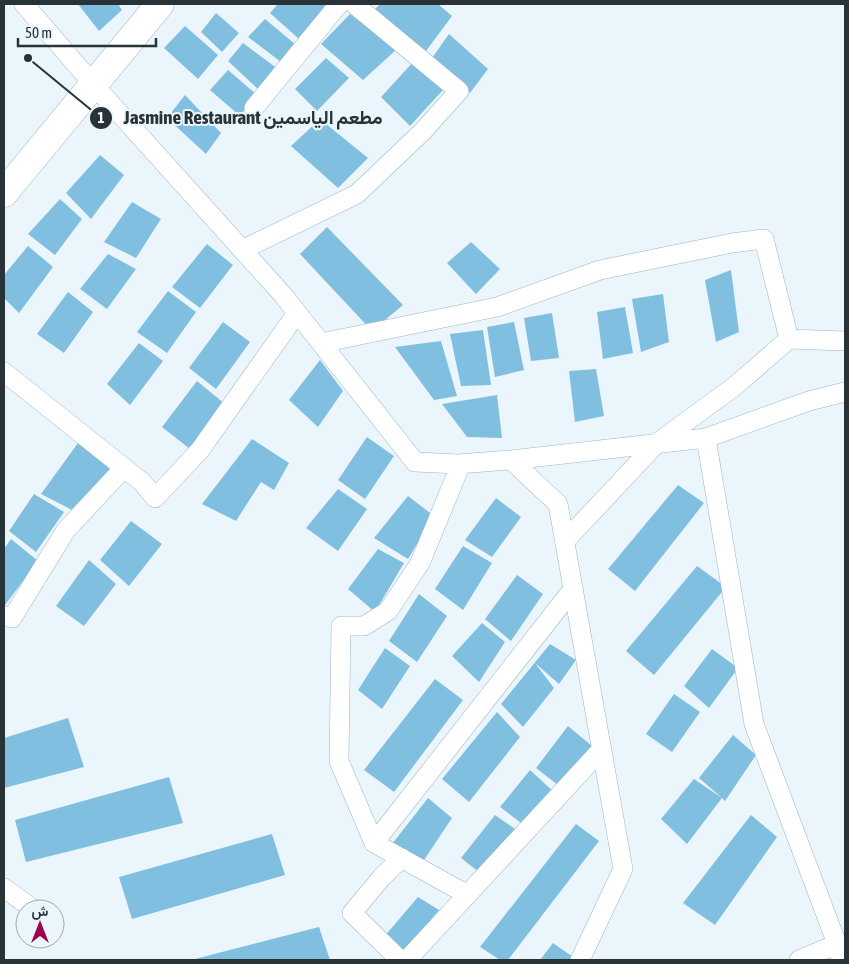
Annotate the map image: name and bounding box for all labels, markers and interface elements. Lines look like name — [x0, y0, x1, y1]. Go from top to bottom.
scale bar — [18, 15, 155, 47]
text: 50 m — [25, 24, 52, 41]
callout: Jasmine Restaurant مطعم الياسمين — [89, 101, 393, 135]
text: Jasmine Restaurant مطعم الياسمين — [123, 106, 382, 130]
text: 1 — [97, 109, 105, 126]
north arrow — [15, 899, 65, 949]
text: ش — [32, 903, 49, 920]

